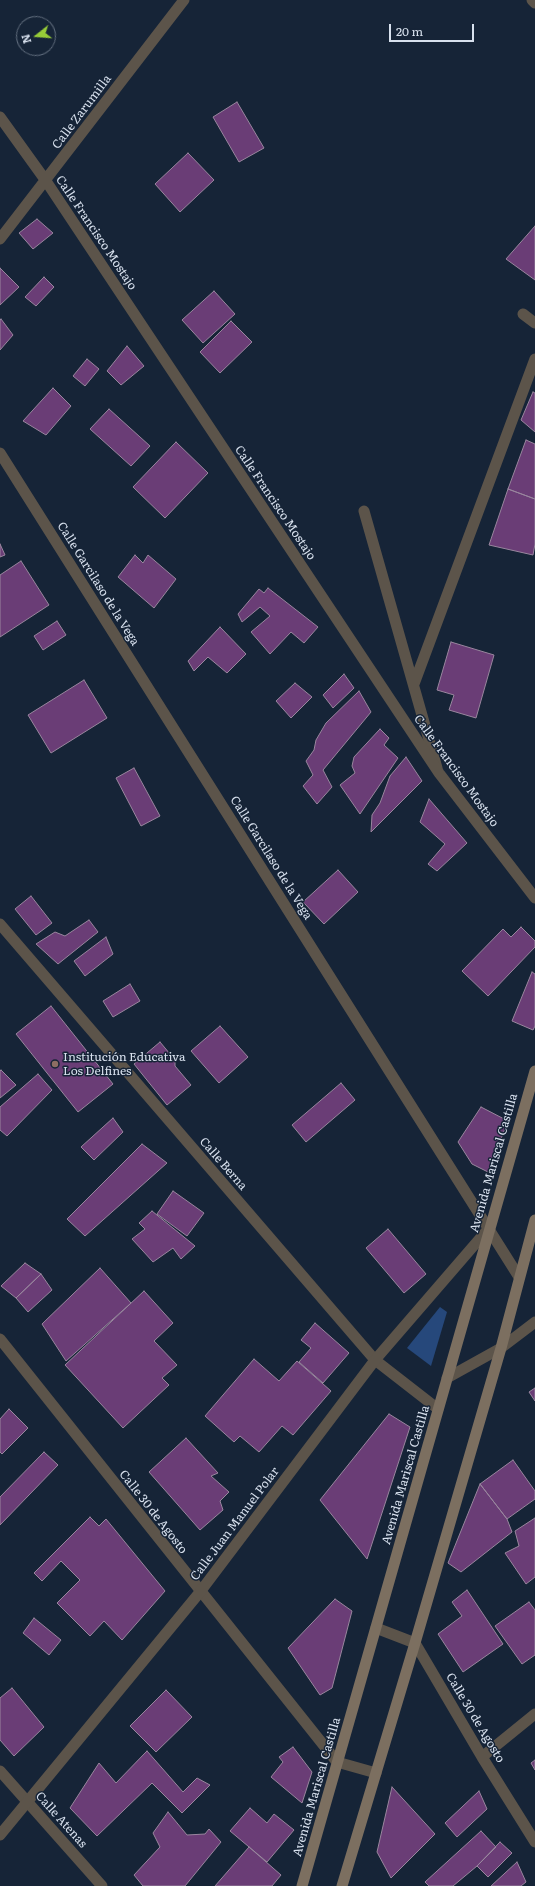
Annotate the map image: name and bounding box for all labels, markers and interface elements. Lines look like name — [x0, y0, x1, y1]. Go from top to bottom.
north arrow — [16, 16, 56, 56]
scale bar — [391, 16, 476, 42]
text: 20 m — [396, 22, 423, 40]
text: N — [16, 32, 34, 46]
street label: Calle Zarumilla — [49, 72, 115, 152]
street label: Calle Francisco Mostajo — [52, 173, 140, 293]
street label: Calle Francisco Mostajo — [231, 443, 319, 563]
street label: Calle Garcilaso de la Vega — [54, 520, 142, 648]
street label: Calle Francisco Mostajo — [411, 712, 501, 830]
street label: Calle Garcilaso de la Vega — [227, 794, 315, 922]
place label: Institución Educativa Los Delfines — [63, 1050, 185, 1078]
marker: Institución Educativa Los Delfines — [50, 1059, 60, 1069]
street label: Avenida Mariscal Castilla — [467, 1092, 521, 1234]
street label: Calle Berna — [196, 1135, 250, 1193]
street label: Avenida Mariscal Castilla — [379, 1404, 433, 1546]
street label: Calle Juan Manuel Polar — [188, 1465, 282, 1583]
street label: Calle 30 de Agosto — [116, 1467, 190, 1557]
street label: Calle 30 de Agosto — [443, 1670, 507, 1766]
street label: Avenida Mariscal Castilla — [290, 1716, 344, 1858]
street label: Calle Atenas — [32, 1789, 90, 1851]

